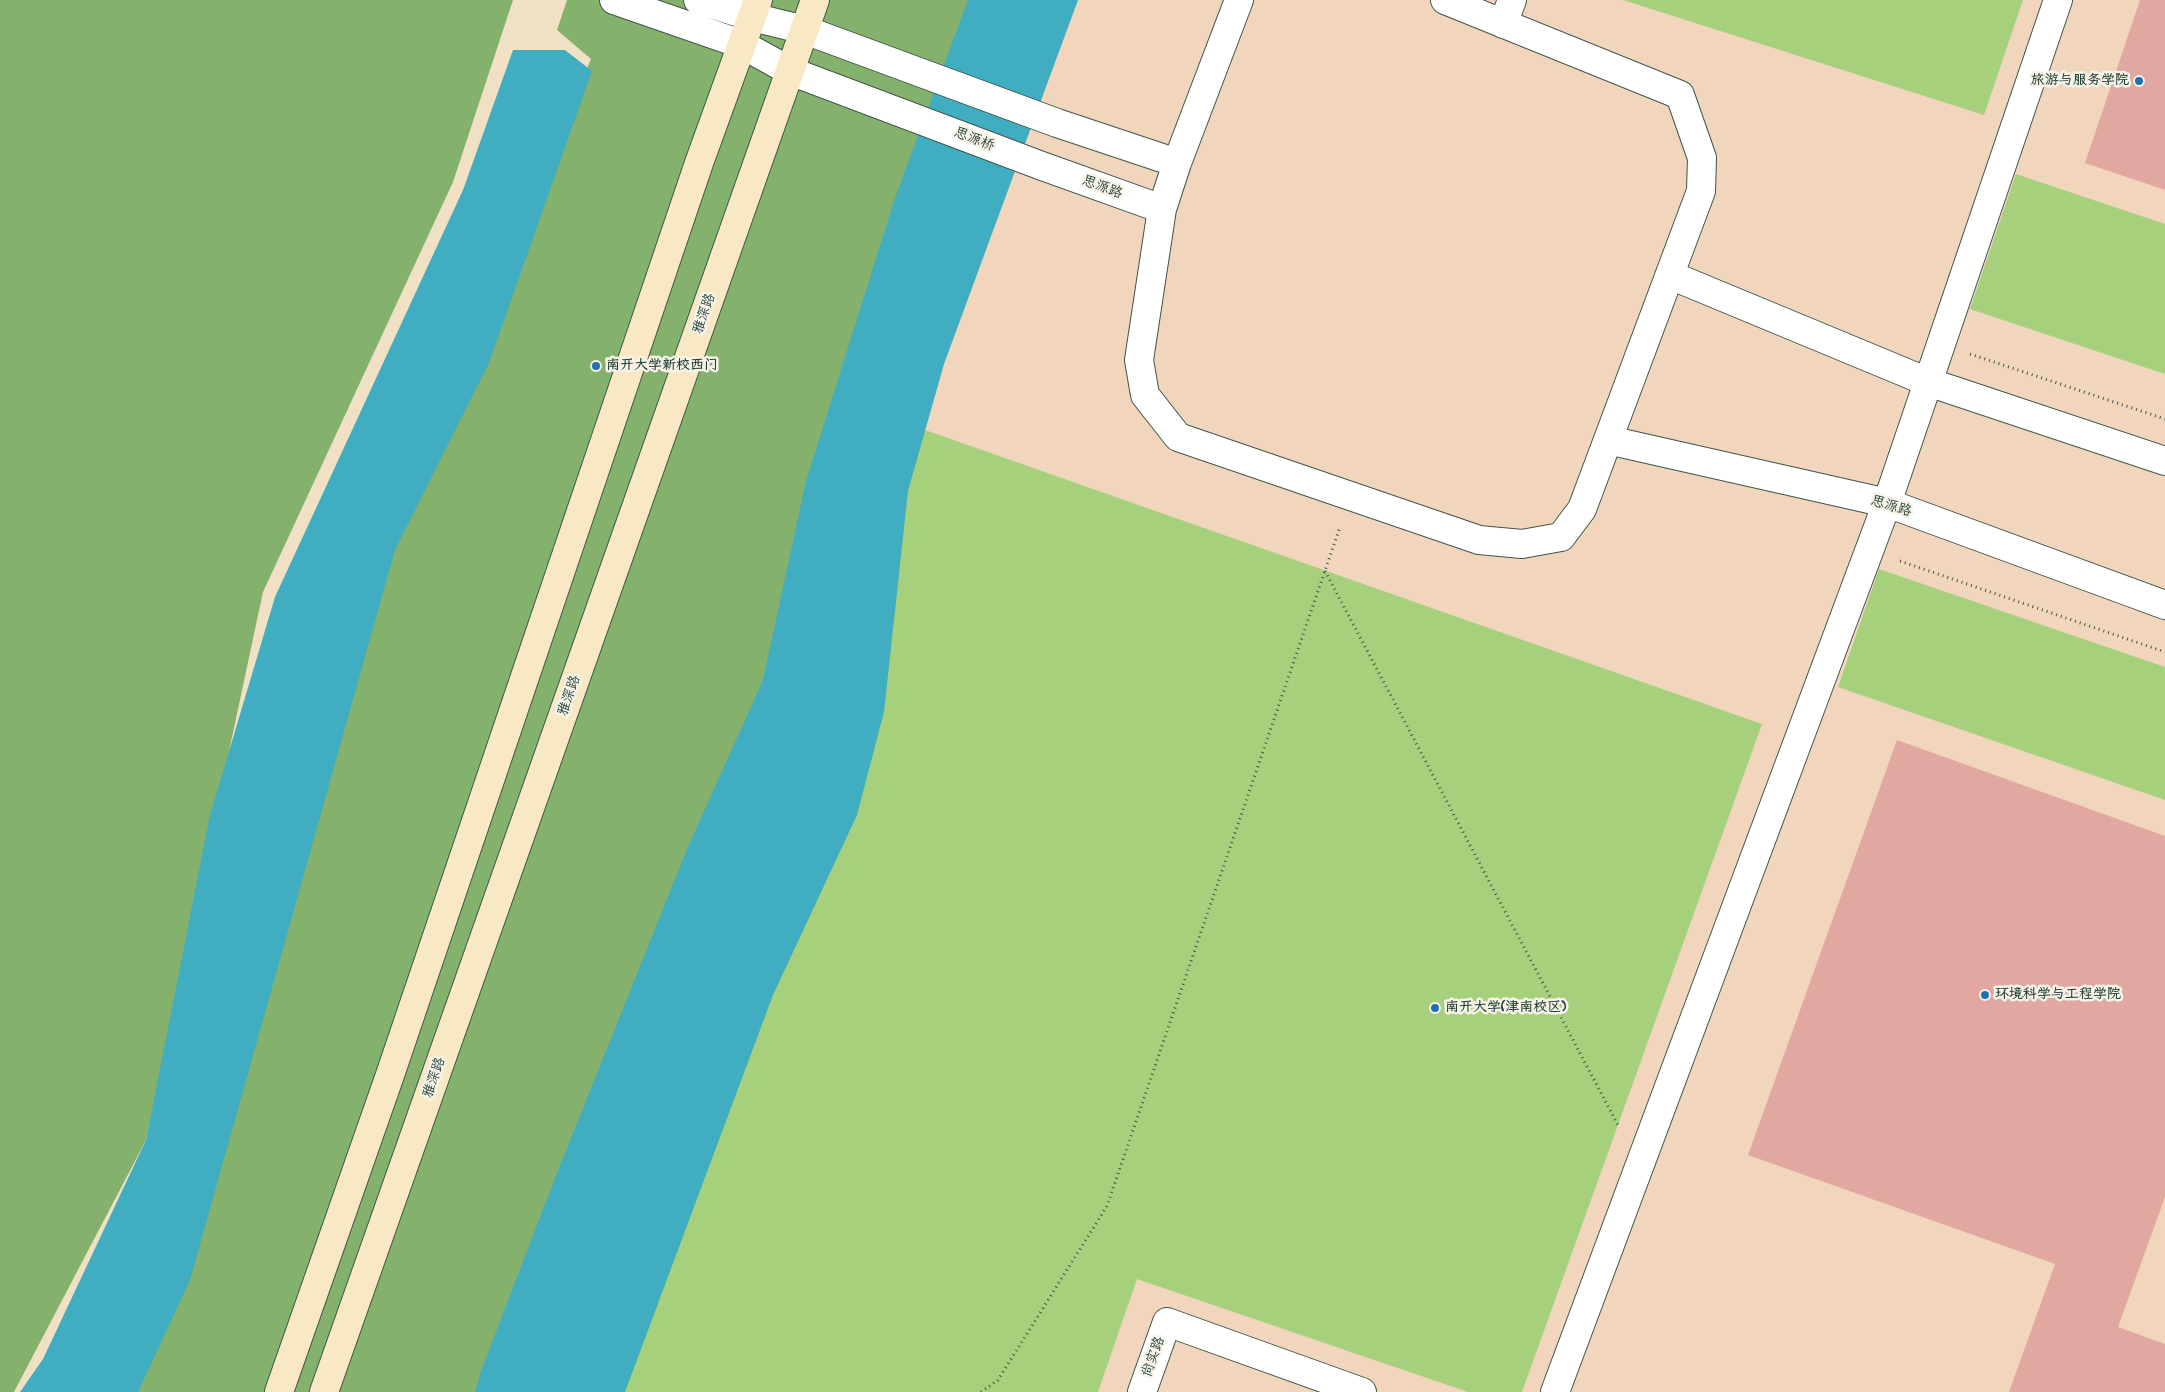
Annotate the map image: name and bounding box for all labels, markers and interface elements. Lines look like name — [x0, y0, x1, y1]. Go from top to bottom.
place label: 旅游与服务学院 — [2031, 73, 2129, 89]
marker: 旅游与服务学院 — [2133, 75, 2145, 87]
street label: 思源桥 — [951, 125, 997, 155]
street label: 思源路 — [1079, 173, 1125, 203]
street label: 雅深路 — [690, 291, 720, 337]
place label: 南开大学新校西门 — [606, 358, 718, 374]
marker: 南开大学新校西门 — [590, 360, 602, 372]
street label: 思源路 — [1868, 493, 1914, 521]
street label: 雅深路 — [555, 673, 585, 719]
place label: 环境科学与工程学院 — [1995, 987, 2121, 1003]
marker: 环境科学与工程学院 — [1979, 989, 1991, 1001]
place label: 南开大学(津南校区) — [1445, 1000, 1566, 1016]
marker: 南开大学(津南校区) — [1429, 1002, 1441, 1014]
street label: 雅深路 — [420, 1055, 450, 1101]
street label: 尚实路 — [1139, 1334, 1169, 1380]

